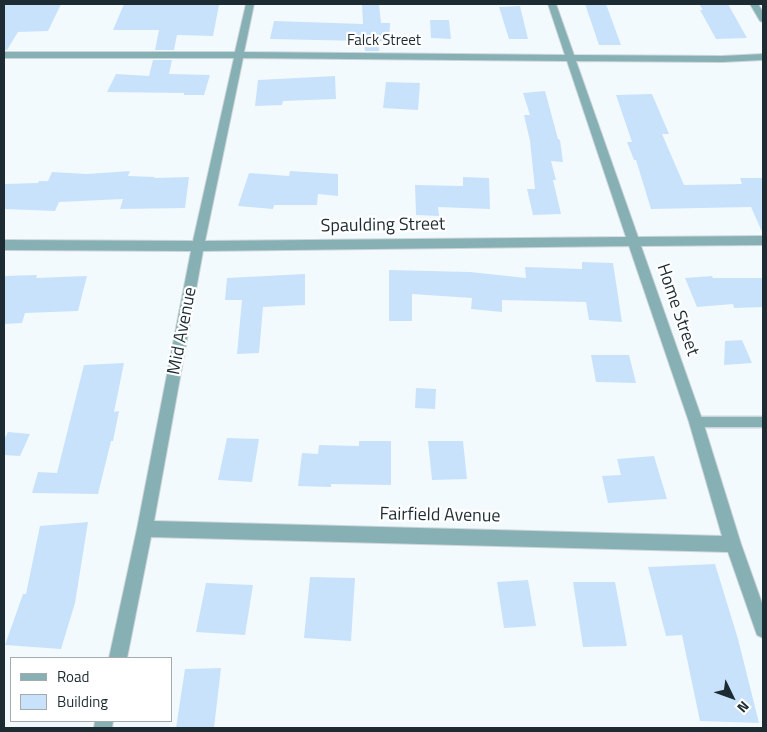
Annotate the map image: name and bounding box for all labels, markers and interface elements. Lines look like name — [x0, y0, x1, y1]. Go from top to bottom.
street label: Falck Street — [347, 32, 421, 50]
street label: Spaulding Street — [320, 214, 446, 238]
street label: Home Street — [651, 261, 703, 359]
street label: Mid Avenue — [164, 285, 202, 377]
street label: Fairfield Avenue — [379, 504, 501, 528]
legend — [10, 657, 172, 722]
text: Road — [57, 665, 89, 688]
north arrow — [707, 672, 757, 722]
text: Building — [57, 690, 108, 713]
text: N — [732, 697, 755, 718]

